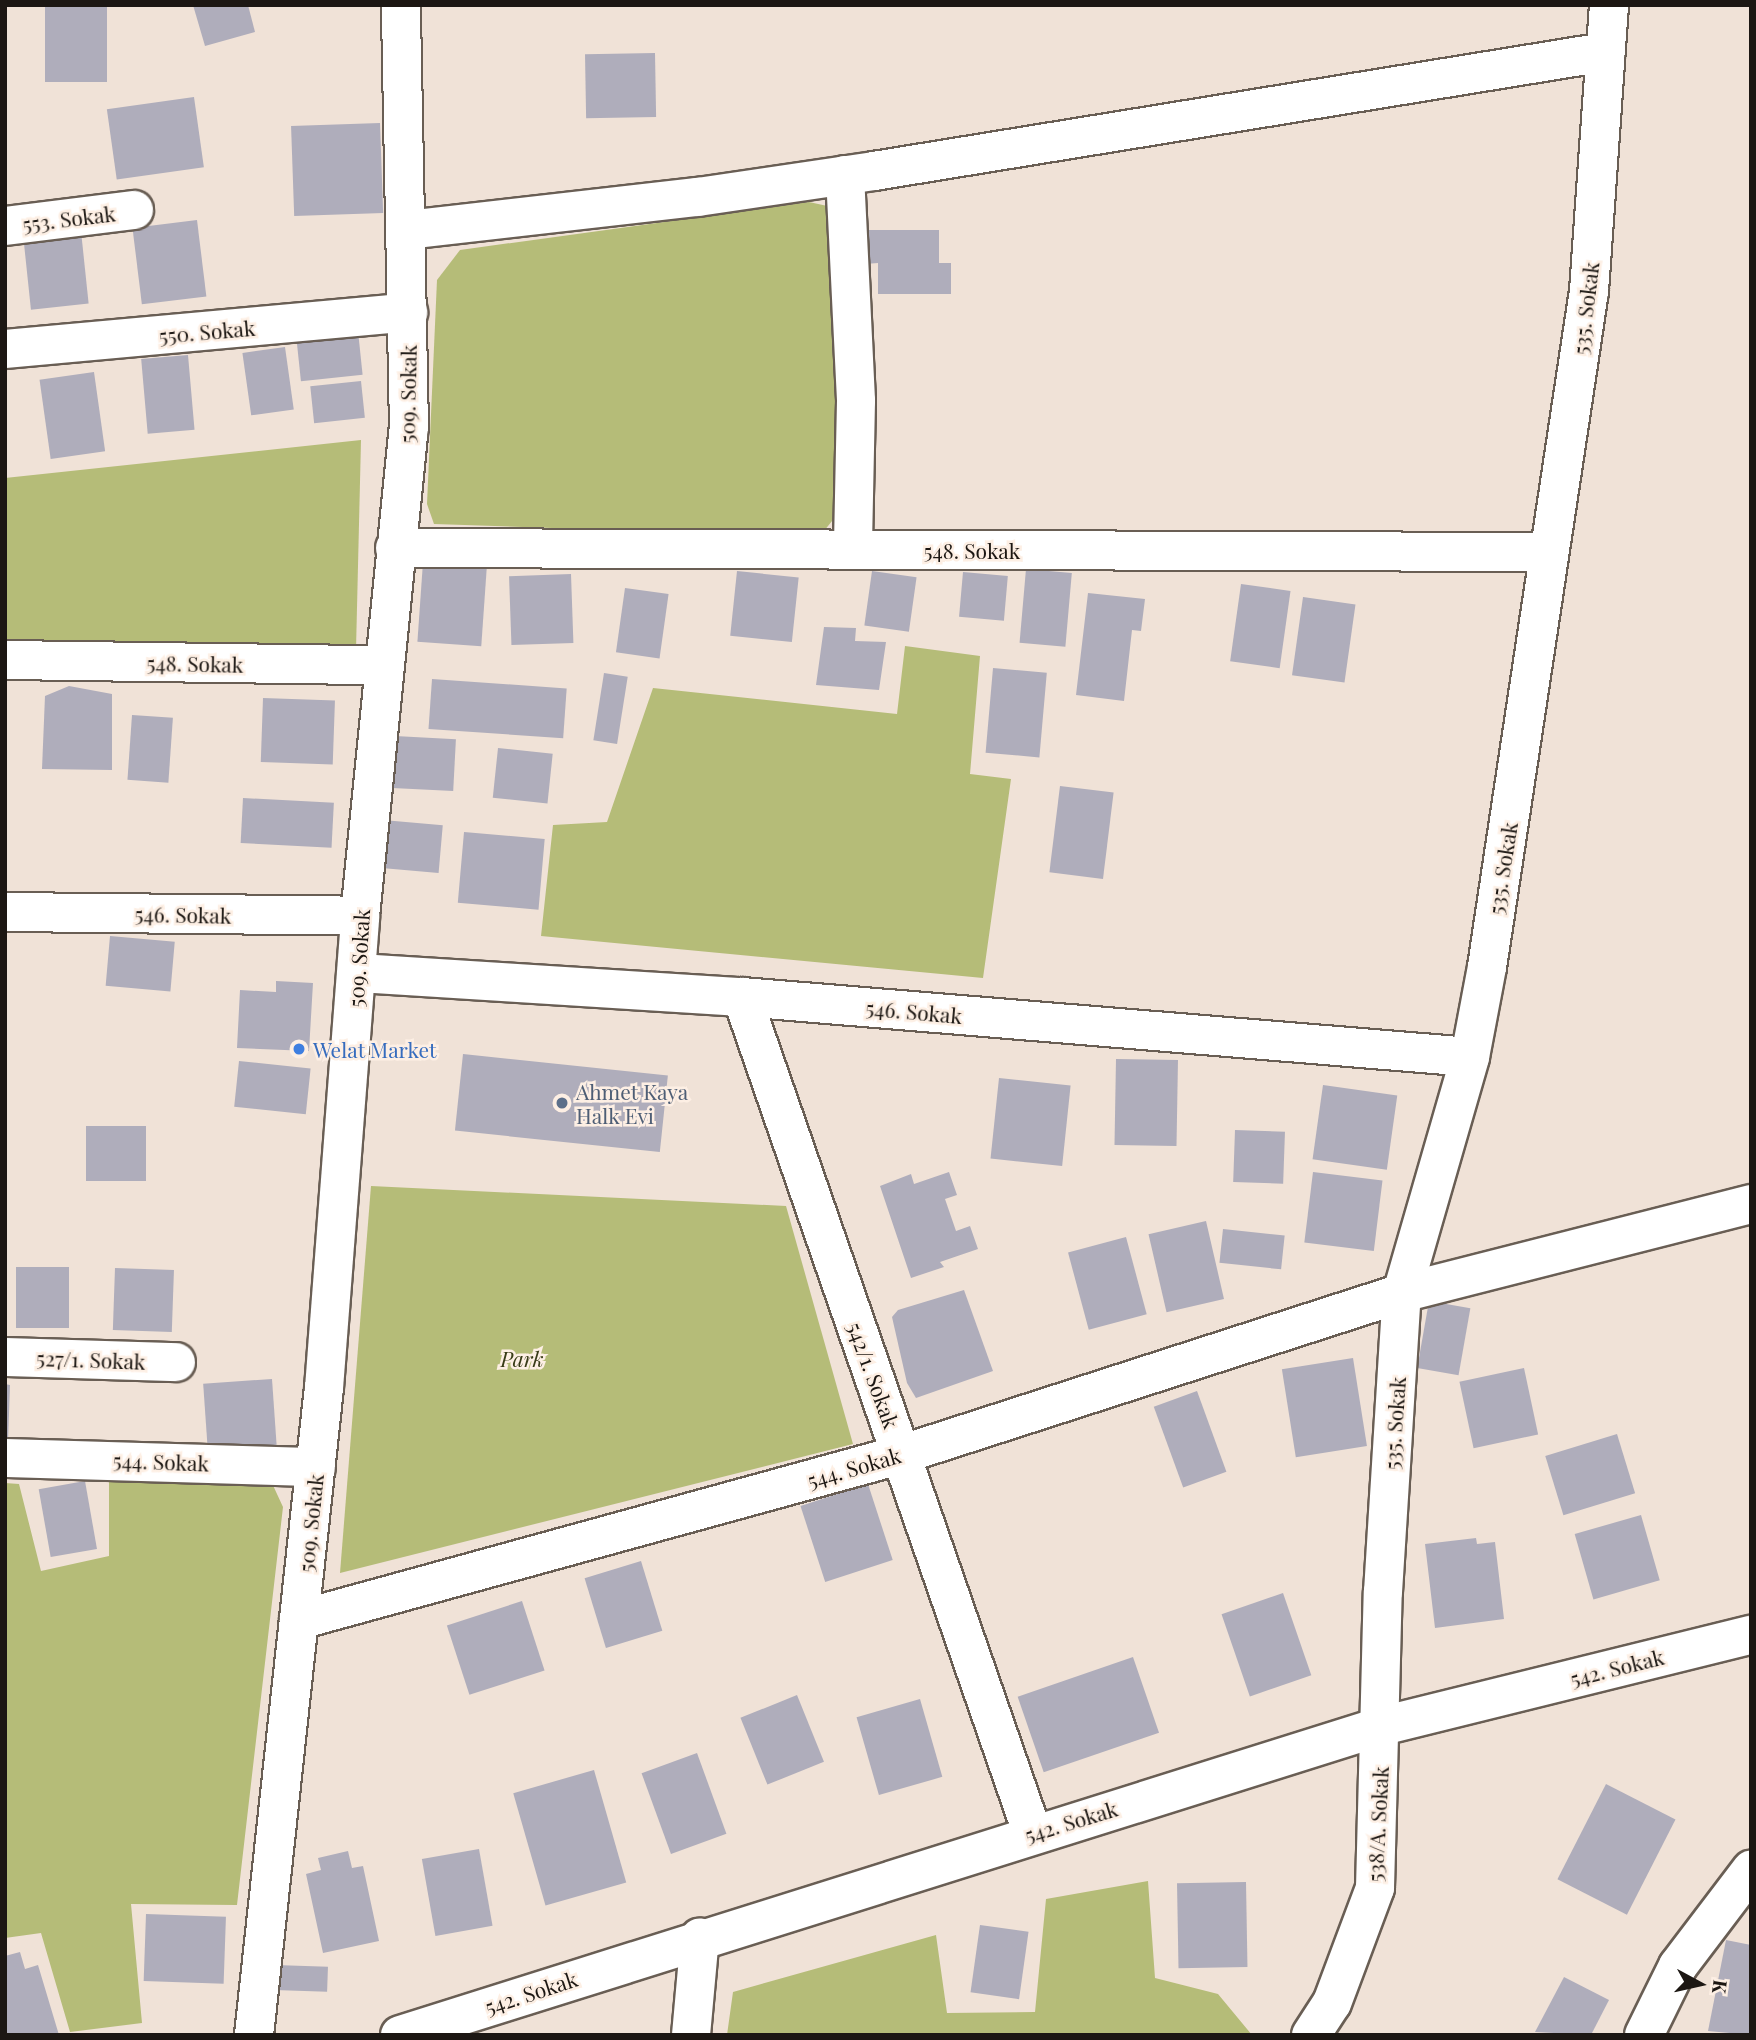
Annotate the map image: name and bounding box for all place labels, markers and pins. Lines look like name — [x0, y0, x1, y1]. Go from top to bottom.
place label: Welat Market — [313, 1036, 437, 1062]
marker: Welat Market — [291, 1041, 307, 1057]
place label: Ahmet Kaya Halk Evi — [576, 1078, 689, 1128]
marker: Ahmet Kaya Halk Evi — [554, 1095, 570, 1111]

